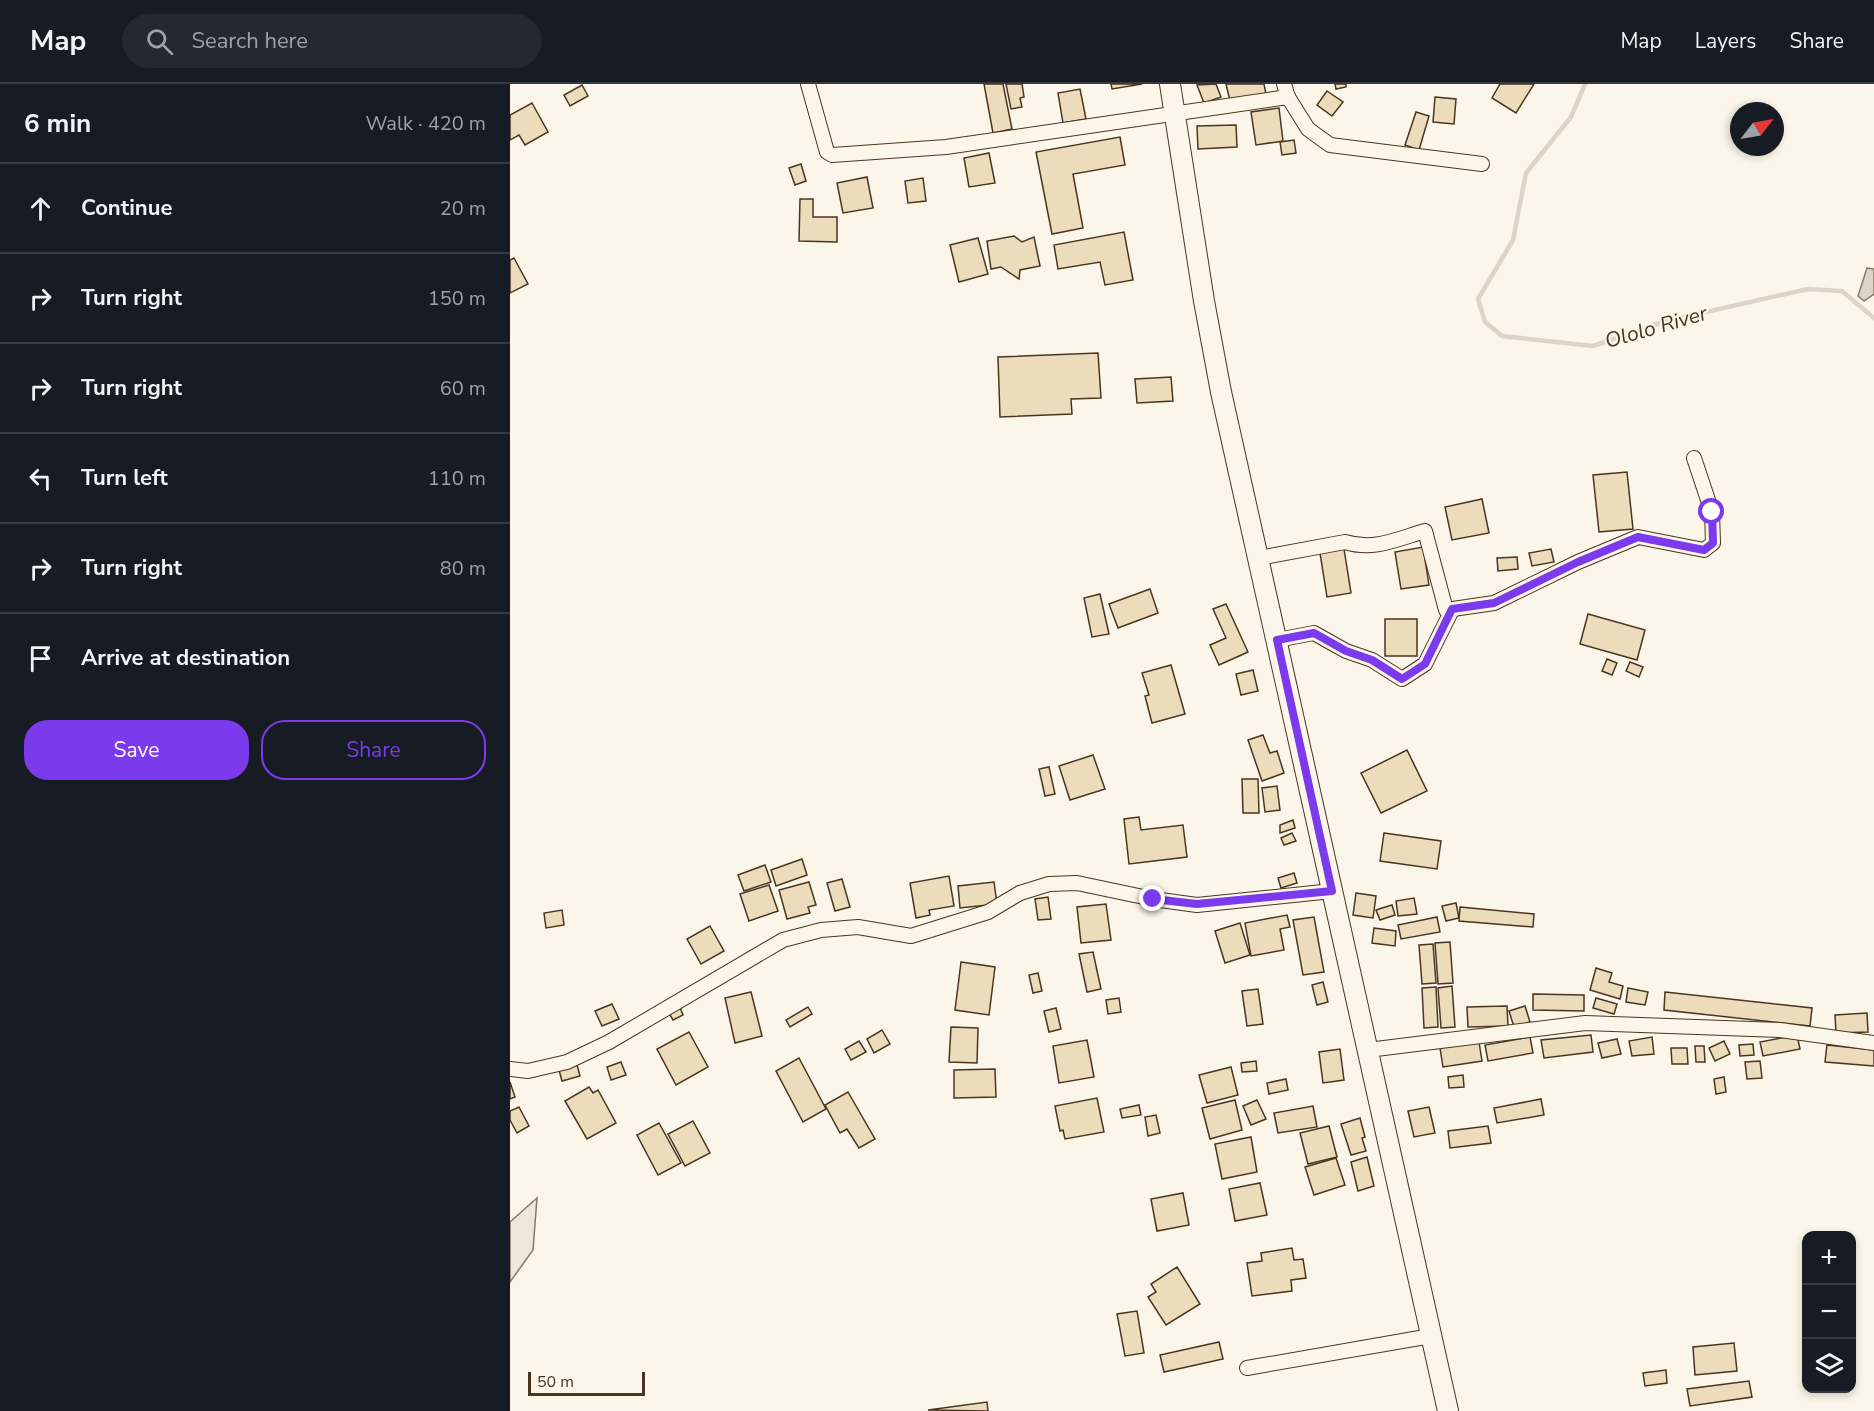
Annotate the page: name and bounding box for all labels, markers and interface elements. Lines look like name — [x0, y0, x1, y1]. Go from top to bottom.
search box — [122, 14, 542, 68]
text: Map — [30, 22, 86, 60]
icon: search — [143, 25, 176, 58]
text: Search here — [191, 26, 308, 56]
text: Map — [1620, 27, 1662, 55]
text: Layers — [1695, 27, 1756, 55]
text: Share — [1789, 27, 1844, 55]
north arrow — [1730, 102, 1784, 156]
text: 6 min — [24, 106, 91, 141]
text: Walk · 420 m — [366, 110, 486, 137]
icon: ahead — [24, 192, 57, 225]
text: Continue — [81, 193, 172, 223]
text: 20 m — [440, 195, 486, 222]
icon: right — [24, 282, 57, 315]
text: Turn right — [81, 283, 182, 313]
text: 150 m — [428, 285, 486, 312]
water label: Ololo River — [1602, 299, 1711, 355]
icon: right — [24, 372, 57, 405]
text: Turn right — [81, 373, 182, 403]
text: 60 m — [440, 375, 486, 402]
icon: left — [24, 462, 57, 495]
text: Turn left — [81, 463, 168, 493]
text: 110 m — [428, 465, 486, 492]
route start — [1698, 498, 1724, 524]
icon: right — [24, 552, 57, 585]
text: Turn right — [81, 553, 182, 583]
text: 80 m — [440, 555, 486, 582]
icon: arrive — [24, 642, 57, 675]
text: Arrive at destination — [81, 643, 290, 673]
button: Save — [24, 720, 249, 780]
button: Share — [261, 720, 486, 780]
route end — [1139, 885, 1165, 911]
map controls — [1802, 1231, 1856, 1393]
button: + — [1802, 1231, 1856, 1285]
button: − — [1802, 1285, 1856, 1339]
button: layers — [1802, 1339, 1856, 1393]
scale bar — [528, 1369, 645, 1396]
text: 50 m — [537, 1371, 574, 1393]

